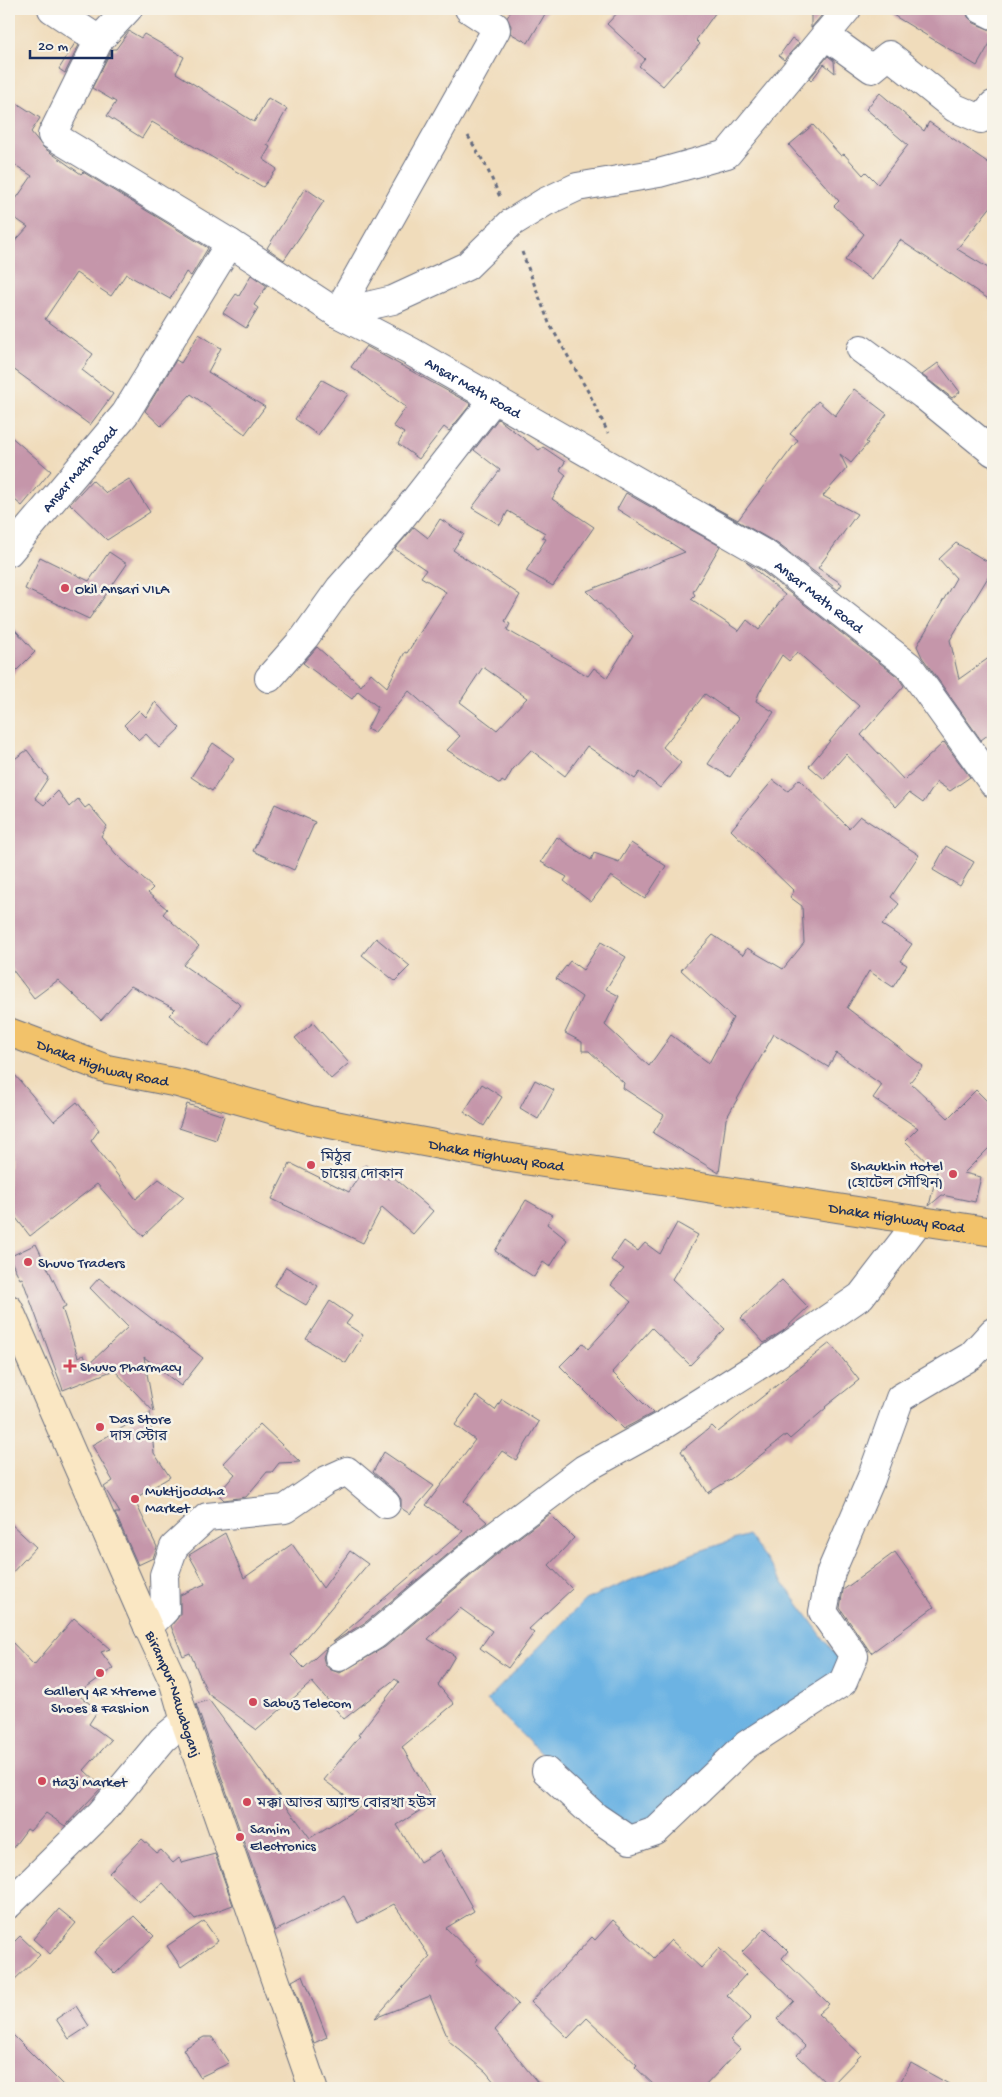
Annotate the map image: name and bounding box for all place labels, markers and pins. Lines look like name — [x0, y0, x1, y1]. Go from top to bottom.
place label: Okil Ansari VILA — [75, 581, 170, 599]
marker: Okil Ansari VILA — [59, 582, 71, 594]
place label: মিঠুর চায়ের দোকান — [320, 1147, 404, 1184]
place label: Shaukhin Hotel (হোটেল সৌখিন) — [847, 1158, 943, 1193]
marker: মিঠুর চায়ের দোকান — [305, 1159, 317, 1171]
marker: Shaukhin Hotel (হোটেল সৌখিন) — [947, 1168, 959, 1180]
place label: Shuvo Traders — [38, 1255, 125, 1273]
marker: Shuvo Traders — [22, 1256, 34, 1268]
place label: Shuvo Pharmacy — [80, 1359, 182, 1377]
marker: Shuvo Pharmacy — [64, 1360, 76, 1372]
place label: Das Store দাস স্টোর — [109, 1411, 171, 1446]
marker: Das Store দাস স্টোর — [94, 1421, 106, 1433]
place label: Muktijoddha Market — [145, 1483, 225, 1518]
marker: Muktijoddha Market — [129, 1493, 141, 1505]
marker: Gallery 4R Xtreme Shoes & Fashion — [94, 1667, 106, 1679]
place label: Gallery 4R Xtreme Shoes & Fashion — [44, 1683, 156, 1718]
place label: Sabuz Telecom — [263, 1695, 352, 1713]
marker: Sabuz Telecom — [247, 1696, 259, 1708]
place label: Hazi Market — [52, 1774, 129, 1792]
marker: Hazi Market — [36, 1775, 48, 1787]
place label: মক্কা আতর অ্যান্ড বোরখা হউস — [256, 1794, 436, 1813]
marker: মক্কা আতর অ্যান্ড বোরখা হউস — [241, 1796, 253, 1808]
place label: Samim Electronics — [250, 1821, 316, 1856]
marker: Samim Electronics — [234, 1831, 246, 1843]

